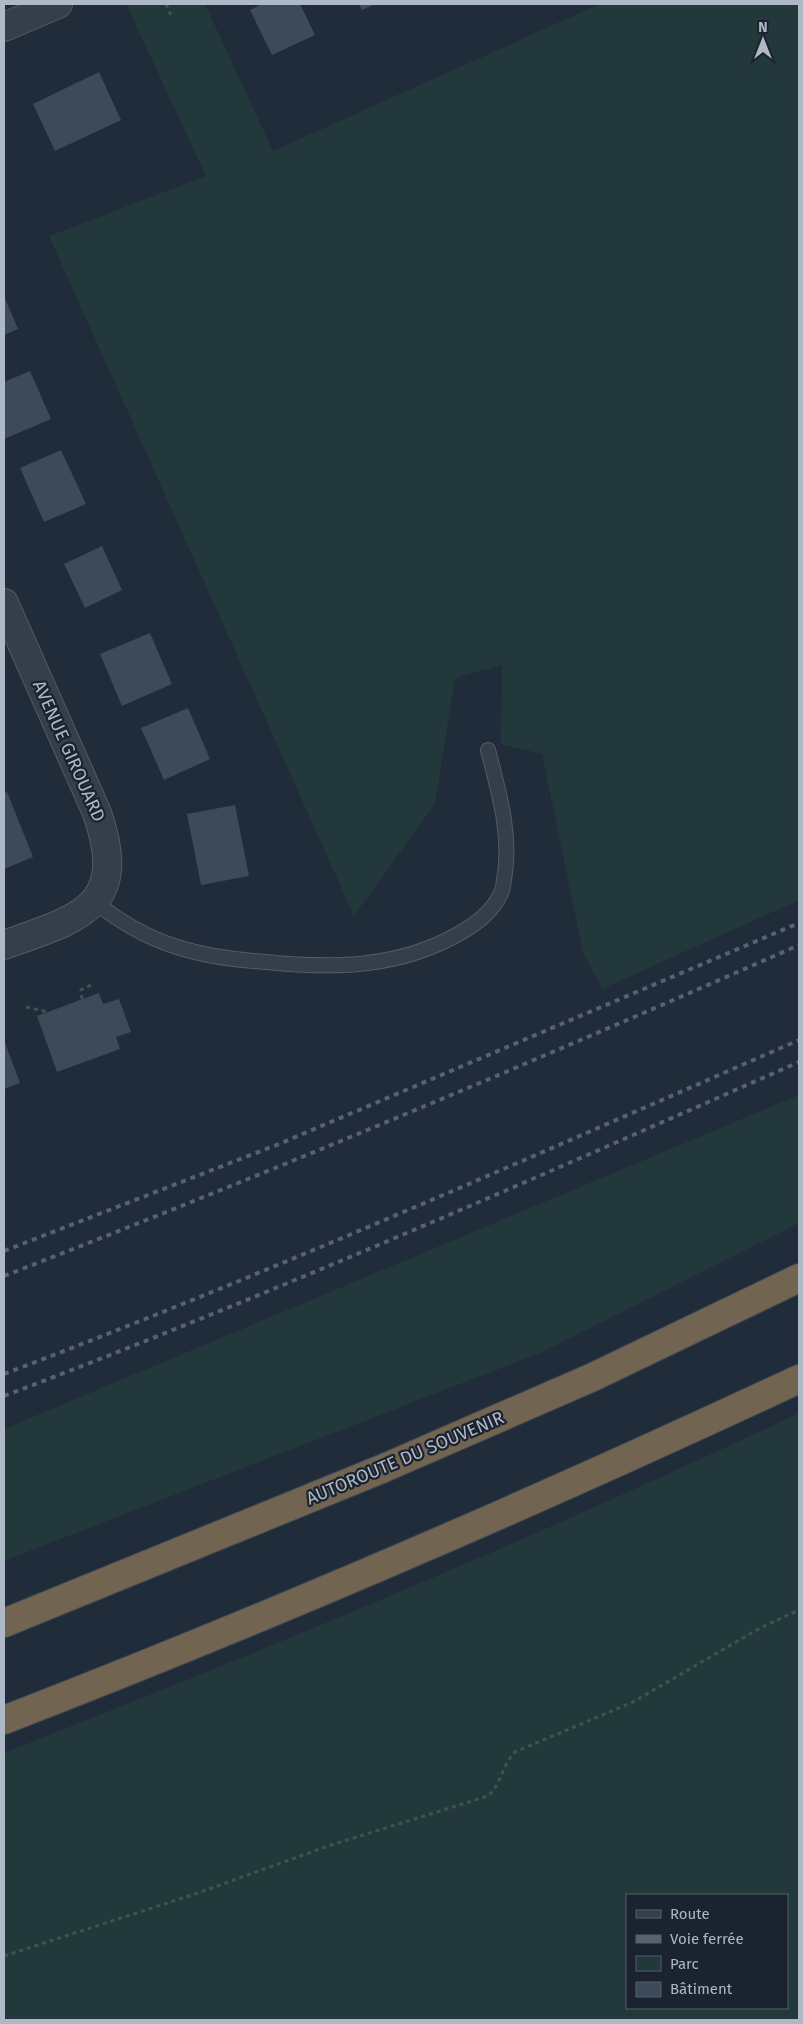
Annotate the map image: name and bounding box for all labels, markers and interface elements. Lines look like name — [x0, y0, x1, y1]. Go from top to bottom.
north arrow — [738, 15, 788, 65]
text: N — [758, 19, 768, 36]
street label: AVENUE GIROUARD — [28, 677, 110, 825]
street label: AUTOROUTE DU SOUVENIR — [303, 1406, 507, 1510]
legend — [626, 1894, 788, 2009]
text: Route — [670, 1905, 710, 1923]
text: Voie ferrée — [670, 1930, 744, 1948]
text: Parc — [670, 1955, 699, 1973]
text: Bâtiment — [670, 1980, 733, 1998]

